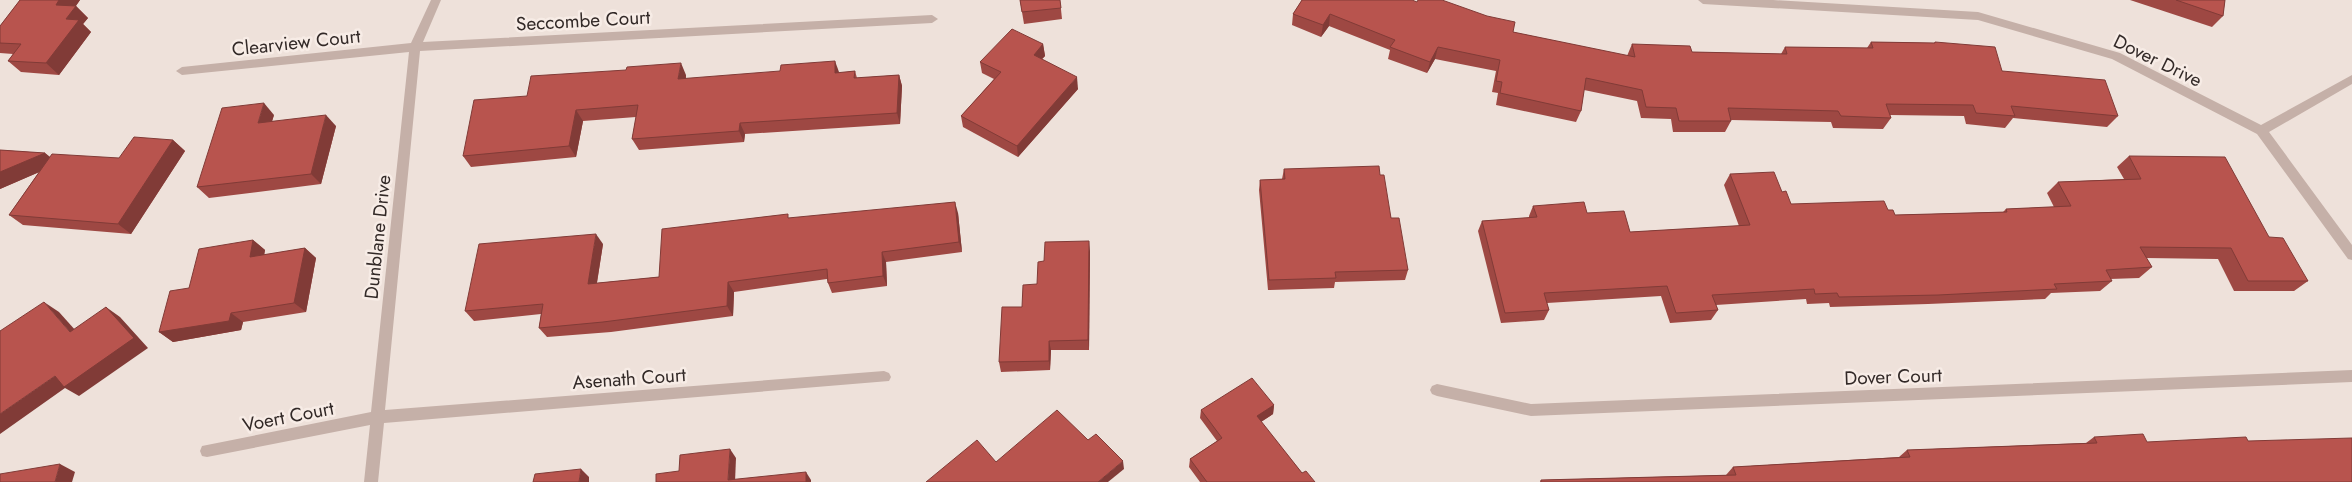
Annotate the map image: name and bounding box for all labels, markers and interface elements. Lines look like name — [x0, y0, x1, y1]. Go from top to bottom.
street label: Seccombe Court — [515, 3, 651, 37]
street label: Clearview Court — [230, 22, 362, 63]
street label: Dover Drive — [2109, 27, 2207, 94]
street label: Dunblane Drive — [358, 173, 397, 301]
street label: Asenath Court — [571, 361, 687, 396]
street label: Dover Court — [1844, 361, 1943, 392]
street label: Voert Court — [240, 394, 336, 439]

